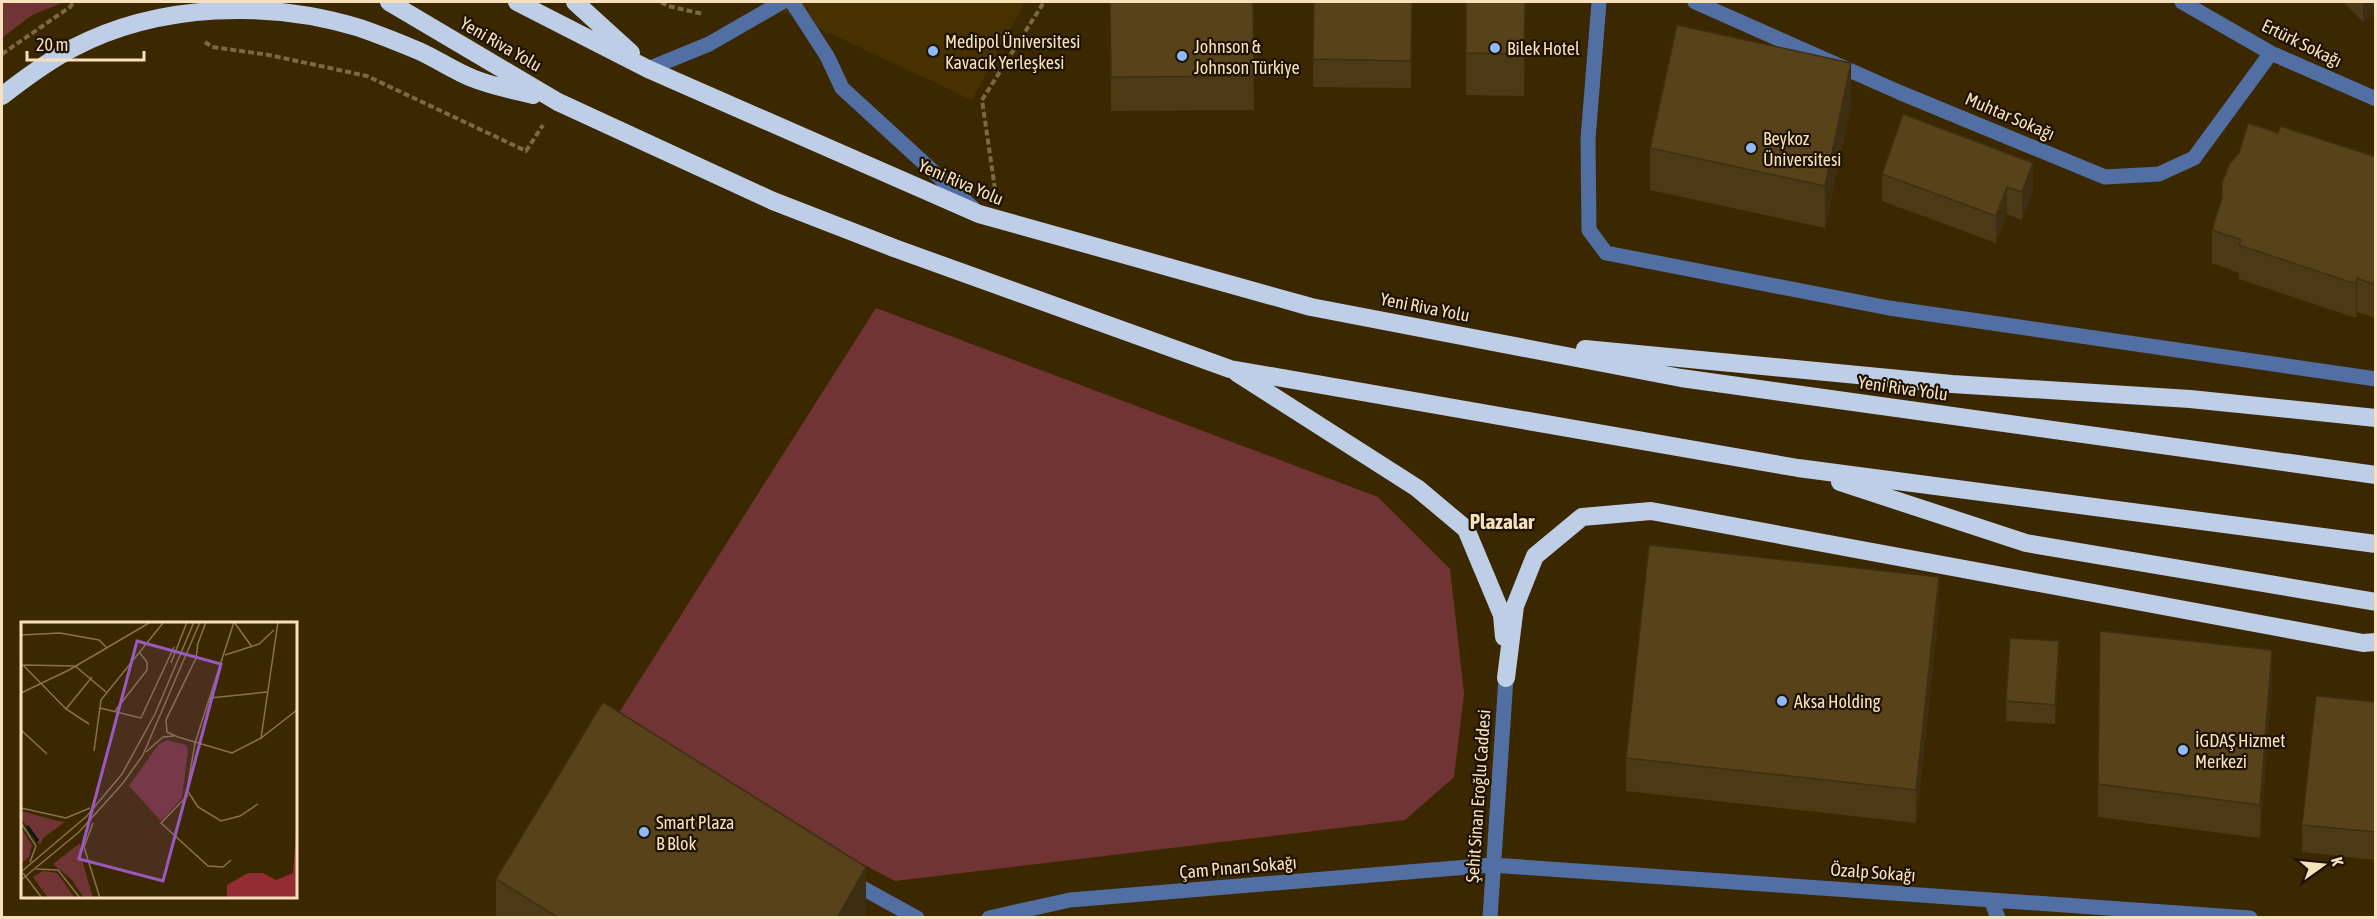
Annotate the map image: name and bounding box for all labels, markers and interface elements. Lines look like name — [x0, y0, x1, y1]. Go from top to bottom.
street label: Yeni Riva Yolu — [457, 12, 545, 76]
street label: Ertürk Sokağı — [2258, 15, 2346, 71]
scale bar — [27, 24, 144, 62]
place label: Medipol Üniversitesi Kavacık Yerleşkesi — [945, 31, 1080, 73]
text: 20 m — [36, 34, 68, 55]
place label: Johnson & Johnson Türkiye — [1194, 36, 1300, 78]
place label: Bilek Hotel — [1507, 38, 1580, 59]
marker: Bilek Hotel — [1488, 41, 1502, 55]
marker: Medipol Üniversitesi Kavacık Yerleşkesi — [926, 44, 940, 58]
marker: Johnson & Johnson Türkiye — [1175, 49, 1189, 63]
street label: Muhtar Sokağı — [1962, 88, 2058, 144]
place label: Beykoz Üniversitesi — [1763, 128, 1841, 170]
marker: Beykoz Üniversitesi — [1744, 141, 1758, 155]
street label: Yeni Riva Yolu — [915, 155, 1007, 209]
street label: Yeni Riva Yolu — [1379, 288, 1471, 326]
street label: Yeni Riva Yolu — [1857, 371, 1949, 405]
district label: Plazalar — [1470, 509, 1535, 533]
inset map — [21, 622, 297, 898]
place label: Aksa Holding — [1794, 691, 1881, 712]
marker: Aksa Holding — [1775, 694, 1789, 708]
street label: Şehit Sinan Eroğlu Caddesi — [1461, 709, 1495, 883]
place label: İGDAŞ Hizmet Merkezi — [2195, 730, 2285, 772]
marker: İGDAŞ Hizmet Merkezi — [2176, 743, 2190, 757]
place label: Smart Plaza B Blok — [656, 812, 734, 854]
marker: Smart Plaza B Blok — [637, 825, 651, 839]
north arrow — [2293, 835, 2353, 895]
street label: Çam Pınarı Sokağı — [1178, 851, 1298, 883]
text: K — [2328, 855, 2347, 867]
street label: Özalp Sokağı — [1830, 859, 1916, 885]

